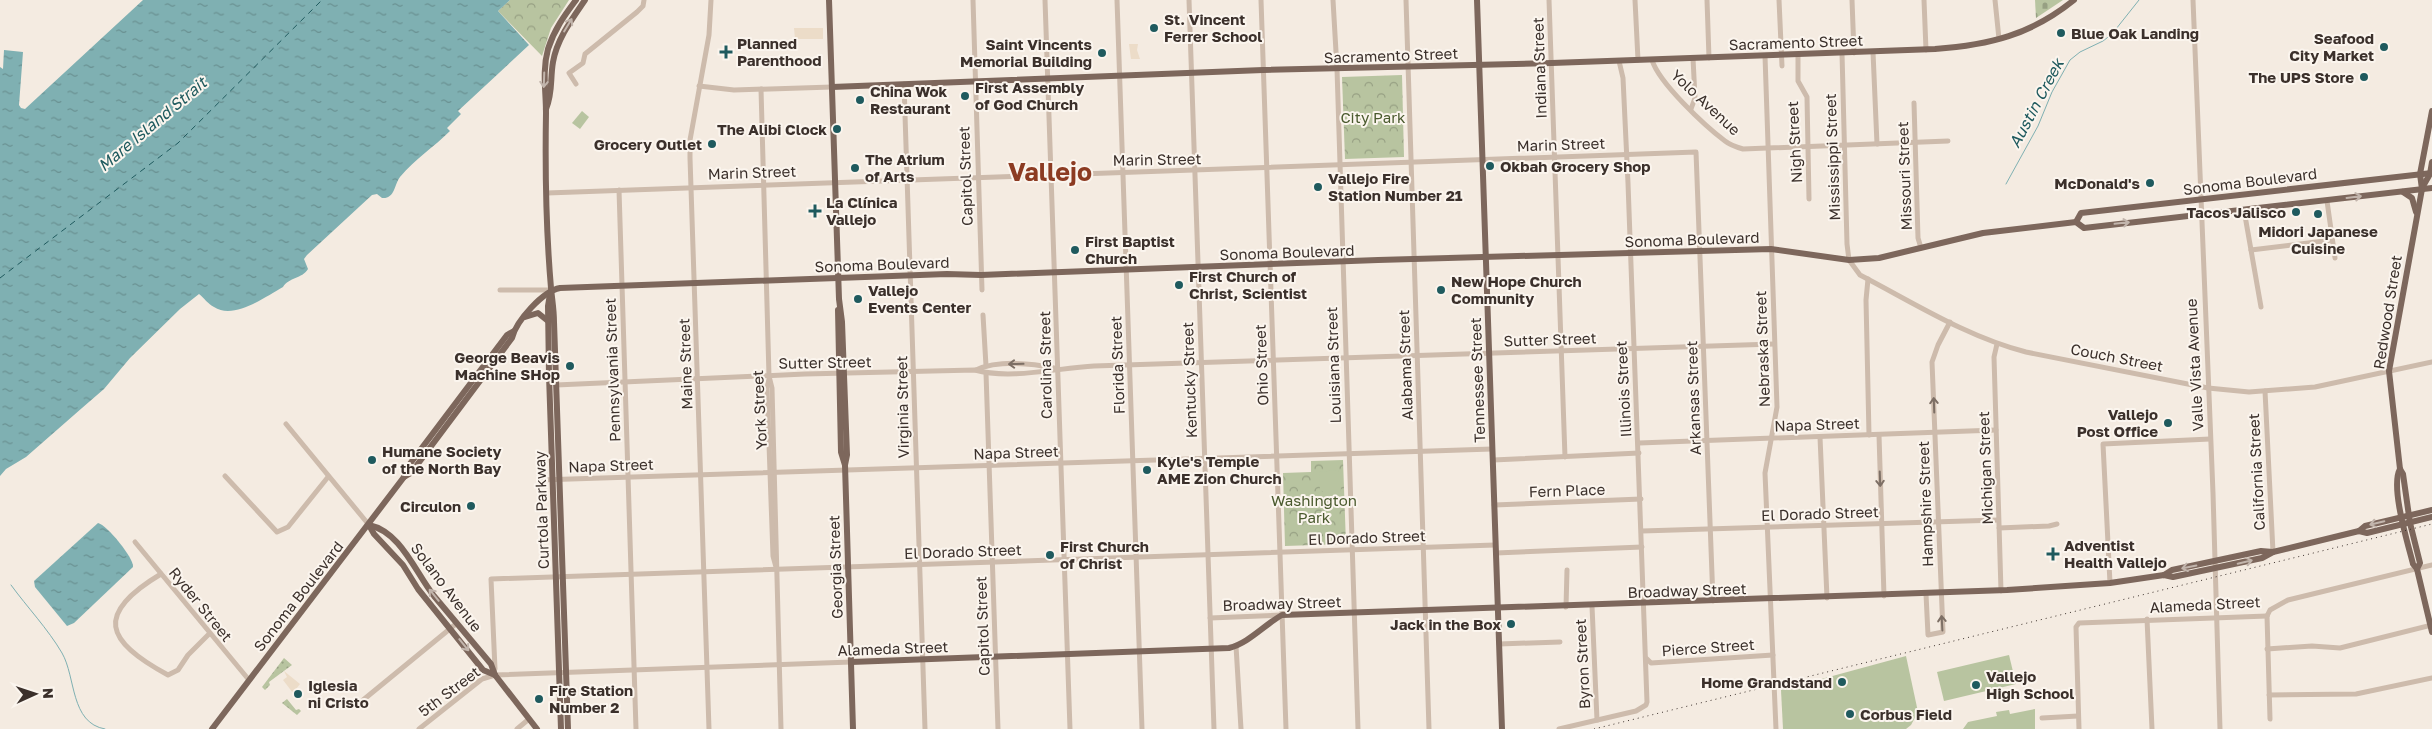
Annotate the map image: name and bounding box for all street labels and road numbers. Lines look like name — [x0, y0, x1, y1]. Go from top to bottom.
street label: Indiana Street — [1528, 17, 1550, 119]
street label: Sacramento Street — [1728, 31, 1864, 53]
street label: Sacramento Street — [1323, 44, 1459, 66]
street label: Yolo Avenue — [1668, 65, 1744, 139]
street label: Mississippi Street — [1821, 93, 1843, 221]
street label: Nigh Street — [1783, 101, 1805, 183]
street label: Missouri Street — [1893, 121, 1915, 231]
street label: Capitol Street — [954, 126, 976, 226]
street label: Marin Street — [1516, 133, 1606, 155]
street label: Marin Street — [1113, 149, 1201, 169]
street label: Marin Street — [707, 161, 797, 183]
street label: Sonoma Boulevard — [2182, 164, 2318, 198]
street label: Sonoma Boulevard — [1624, 228, 1760, 250]
street label: Sonoma Boulevard — [1219, 241, 1355, 263]
street label: Sonoma Boulevard — [814, 253, 950, 275]
street label: Redwood Street — [2369, 254, 2405, 370]
street label: Nebraska Street — [1751, 291, 1773, 407]
street label: Pennsylvania Street — [600, 298, 624, 442]
street label: Valle Vista Avenue — [2182, 298, 2206, 432]
street label: Louisiana Street — [1322, 306, 1344, 424]
street label: Alabama Street — [1394, 309, 1416, 421]
street label: Carolina Street — [1035, 311, 1055, 419]
street label: Florida Street — [1106, 316, 1128, 414]
street label: Tennessee Street — [1466, 317, 1488, 443]
street label: Maine Street — [674, 318, 696, 410]
street label: Kentucky Street — [1178, 322, 1200, 438]
street label: Ohio Street — [1251, 324, 1271, 406]
street label: Sutter Street — [1503, 328, 1597, 350]
street label: Couch Street — [2069, 339, 2165, 375]
street label: Illinois Street — [1611, 340, 1635, 438]
street label: Arkansas Street — [1682, 340, 1704, 456]
street label: Sutter Street — [778, 352, 872, 372]
street label: Virginia Street — [892, 355, 912, 459]
street label: York Street — [748, 370, 770, 450]
street label: Michigan Street — [1974, 411, 1996, 525]
street label: California Street — [2244, 413, 2268, 531]
street label: Napa Street — [1774, 414, 1860, 434]
street label: Hampshire Street — [1914, 441, 1936, 567]
street label: Napa Street — [973, 442, 1059, 462]
street label: Curtola Parkway — [530, 450, 552, 570]
street label: Napa Street — [568, 455, 654, 475]
street label: Fern Place — [1529, 480, 1606, 500]
street label: El Dorado Street — [1761, 502, 1879, 524]
street label: Georgia Street — [824, 515, 846, 619]
street label: El Dorado Street — [1308, 526, 1426, 548]
street label: Sonoma Boulevard — [249, 537, 347, 655]
street label: Solano Avenue — [408, 539, 487, 635]
street label: El Dorado Street — [904, 540, 1022, 562]
street label: Ryder Street — [166, 563, 236, 645]
street label: Capitol Street — [971, 576, 993, 676]
street label: Broadway Street — [1627, 579, 1747, 601]
street label: Broadway Street — [1222, 592, 1342, 614]
street label: Alameda Street — [2149, 592, 2261, 616]
street label: Byron Street — [1571, 618, 1593, 710]
street label: Pierce Street — [1661, 635, 1755, 659]
street label: Alameda Street — [837, 637, 949, 659]
street label: 5th Street — [415, 662, 483, 720]

